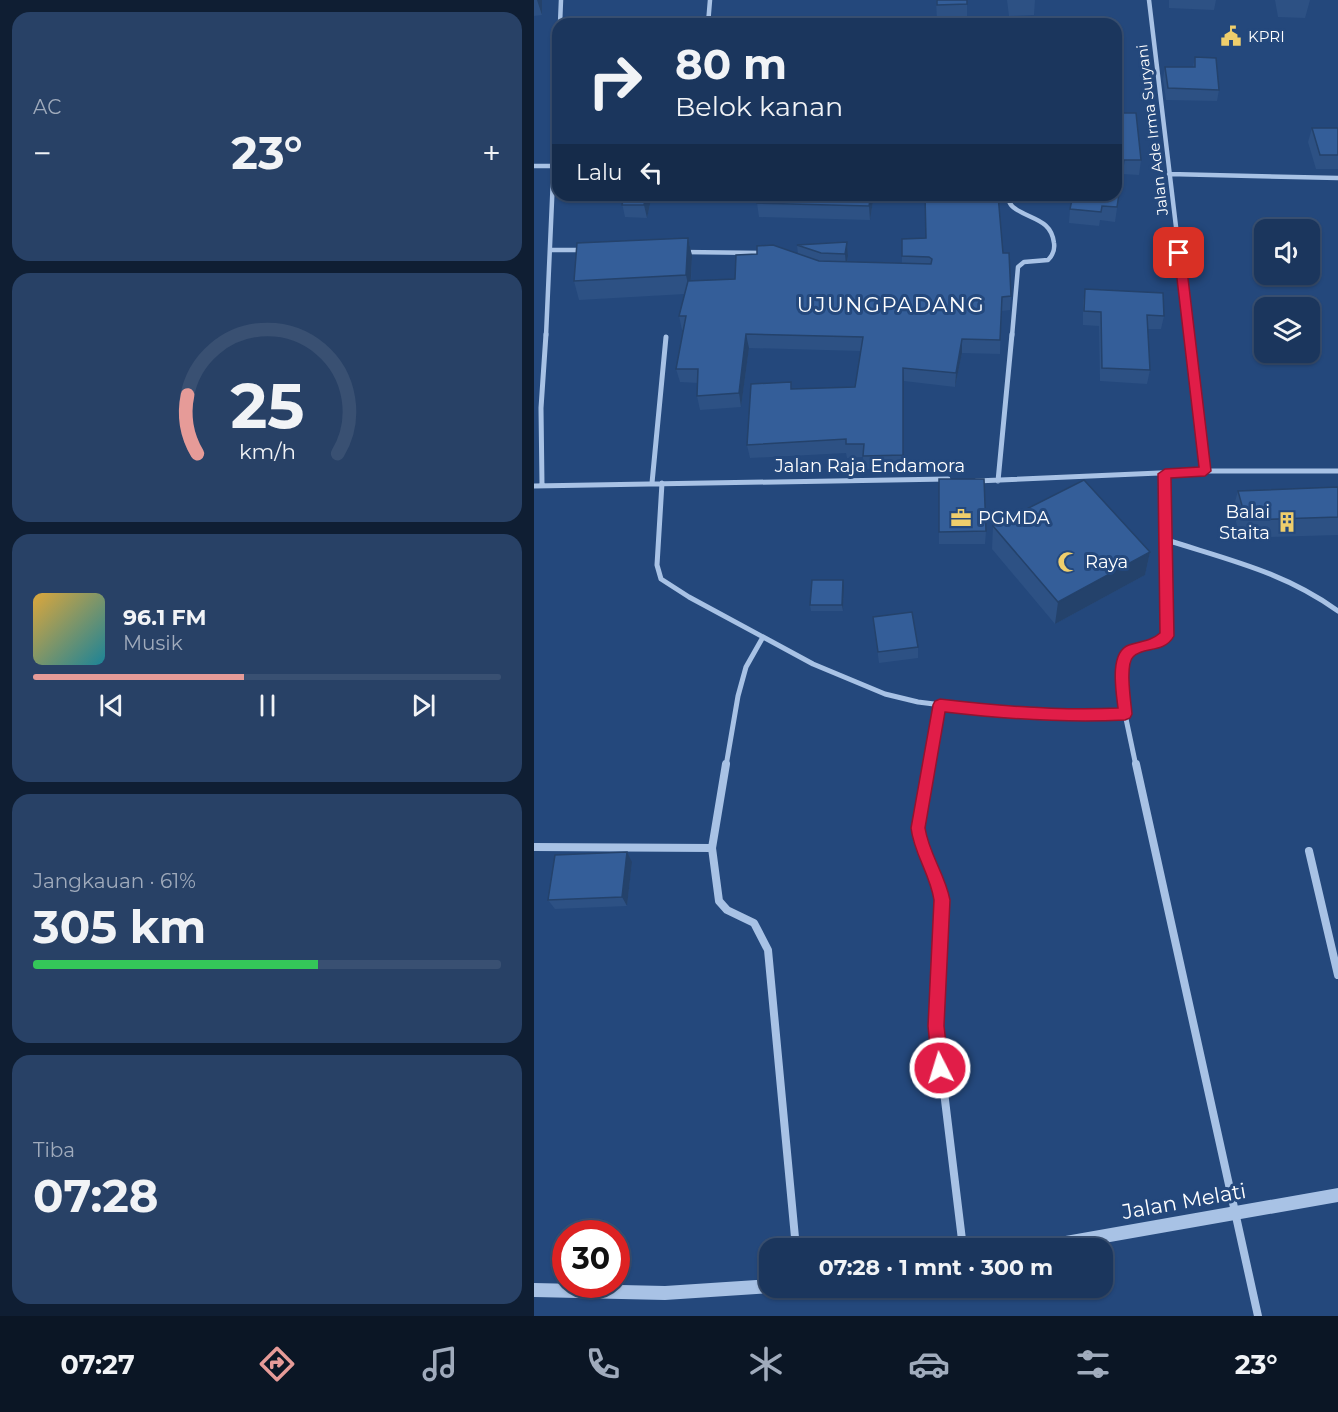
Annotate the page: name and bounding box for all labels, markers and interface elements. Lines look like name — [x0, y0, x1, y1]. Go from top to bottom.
public building icon: KPRI — [1219, 24, 1243, 48]
place label: KPRI — [1248, 27, 1285, 46]
text: 80 m — [675, 38, 787, 90]
icon: right — [576, 42, 654, 120]
street label: Jalan Ade Irma Suryani — [1132, 43, 1172, 218]
text: Belok kanan — [675, 90, 843, 123]
text: AC — [33, 95, 61, 119]
text: 23° — [231, 125, 303, 180]
text: − — [33, 133, 52, 173]
text: + — [482, 133, 501, 173]
icon: left — [635, 156, 668, 189]
text: Lalu — [576, 159, 623, 186]
map controls — [1254, 219, 1320, 363]
button: sound — [1254, 219, 1320, 285]
pin — [1153, 227, 1204, 278]
icon: arrive — [1162, 236, 1195, 269]
district label: UJUNGPADANG — [797, 292, 985, 317]
button: layers — [1254, 297, 1320, 363]
text: 25 — [230, 368, 304, 444]
text: km/h — [238, 439, 296, 465]
street label: Jalan Raja Endamora — [774, 455, 965, 477]
place label: Balai Staita — [1219, 501, 1270, 544]
office icon: PGMDA — [949, 506, 973, 530]
place label: PGMDA — [978, 507, 1050, 529]
building icon: Balai Staita — [1275, 510, 1299, 534]
mosque icon: Raya — [1056, 550, 1080, 574]
place label: Raya — [1085, 551, 1128, 573]
text: 96.1 FM — [123, 604, 207, 631]
text: Musik — [123, 631, 183, 655]
icon: previous — [95, 689, 128, 722]
icon: pause — [251, 689, 284, 722]
icon: next — [407, 689, 440, 722]
text: Jangkauan · 61% — [33, 869, 196, 893]
text: 305 km — [33, 899, 206, 954]
position arrow — [908, 1036, 972, 1100]
text: Tiba — [33, 1138, 75, 1162]
text: 07:28 — [33, 1168, 158, 1223]
street label: Jalan Melati — [1119, 1178, 1248, 1224]
speed limit sign: 30 — [552, 1220, 630, 1298]
text: 07:28 · 1 mnt · 300 m — [819, 1254, 1053, 1281]
icon: directions — [256, 1343, 298, 1385]
icon: music — [419, 1343, 461, 1385]
icon: phone — [582, 1343, 624, 1385]
icon: climate — [745, 1343, 787, 1385]
icon: car — [908, 1343, 950, 1385]
icon: filters — [1072, 1343, 1114, 1385]
text: 07:27 — [61, 1348, 135, 1381]
text: 23° — [1235, 1348, 1277, 1381]

